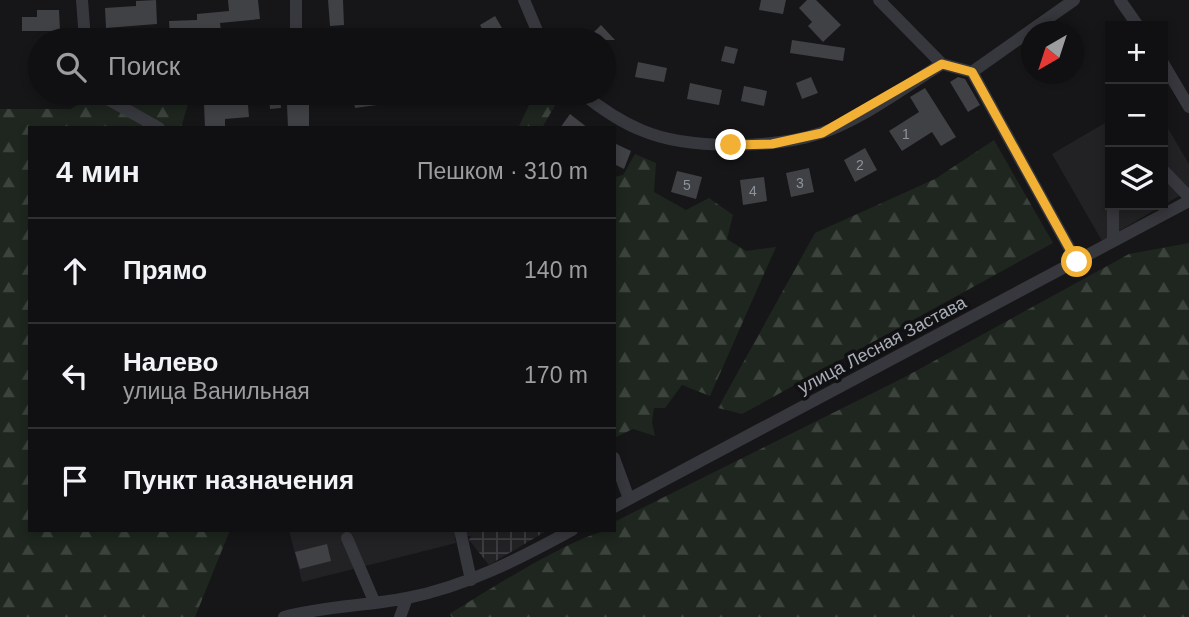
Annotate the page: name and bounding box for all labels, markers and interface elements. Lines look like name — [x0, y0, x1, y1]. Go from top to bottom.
north arrow — [1021, 21, 1084, 84]
map controls — [1105, 21, 1168, 210]
button: + — [1105, 21, 1168, 84]
search box — [28, 28, 616, 105]
icon: search — [52, 48, 90, 86]
text: Поиск — [108, 51, 180, 81]
button: − — [1105, 84, 1168, 147]
house number: 1 — [902, 126, 910, 142]
route end — [715, 129, 746, 160]
button: layers — [1105, 147, 1168, 210]
text: 4 мин — [56, 155, 140, 188]
house number: 2 — [856, 157, 864, 173]
text: Пешком · 310 m — [417, 158, 588, 184]
house number: 3 — [796, 175, 804, 191]
house number: 5 — [683, 177, 691, 193]
house number: 4 — [749, 183, 757, 199]
route start — [1061, 246, 1092, 277]
icon: ahead — [56, 252, 94, 290]
text: Прямо — [123, 255, 207, 285]
text: 140 m — [524, 257, 588, 283]
street label: улица Лесная Застава — [795, 292, 970, 398]
text: Налево — [123, 347, 218, 377]
icon: left — [56, 357, 94, 395]
text: 170 m — [524, 362, 588, 388]
text: улица Ванильная — [123, 378, 310, 404]
icon: arrive — [56, 462, 94, 500]
text: Пункт назначения — [123, 465, 354, 495]

